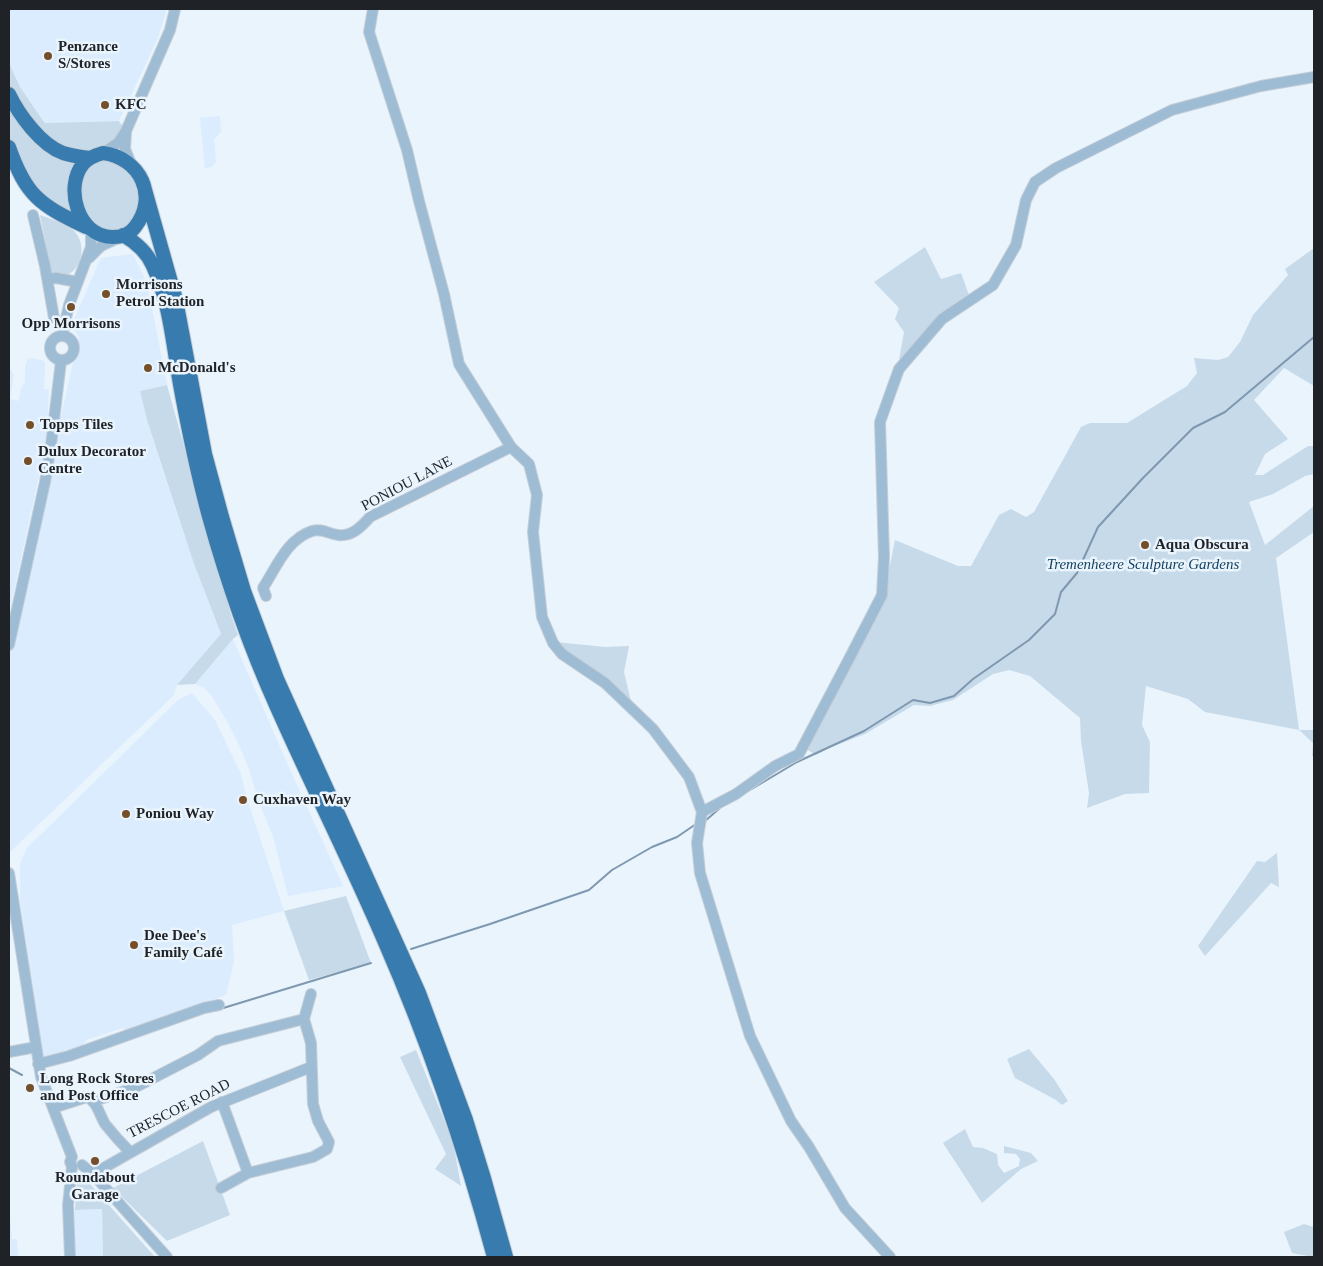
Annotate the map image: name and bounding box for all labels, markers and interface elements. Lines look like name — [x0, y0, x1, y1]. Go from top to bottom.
place label: Penzance S/Stores — [58, 38, 118, 73]
marker: Penzance S/Stores — [42, 50, 54, 62]
place label: KFC — [115, 96, 147, 114]
marker: KFC — [99, 99, 111, 111]
place label: Morrisons Petrol Station — [116, 276, 204, 311]
marker: Morrisons Petrol Station — [100, 288, 112, 300]
marker: Opp Morrisons — [65, 301, 77, 313]
place label: Opp Morrisons — [22, 315, 120, 333]
place label: McDonald's — [158, 359, 236, 377]
marker: McDonald's — [142, 362, 154, 374]
place label: Topps Tiles — [40, 416, 113, 434]
marker: Topps Tiles — [24, 419, 36, 431]
place label: Dulux Decorator Centre — [38, 443, 146, 478]
street label: PONIOU LANE — [358, 452, 456, 516]
marker: Dulux Decorator Centre — [22, 455, 34, 467]
place label: Aqua Obscura — [1155, 536, 1249, 554]
marker: Aqua Obscura — [1139, 539, 1151, 551]
park label: Tremenheere Sculpture Gardens — [1047, 556, 1239, 574]
place label: Cuxhaven Way — [253, 791, 351, 809]
marker: Cuxhaven Way — [237, 794, 249, 806]
place label: Poniou Way — [136, 805, 214, 823]
marker: Poniou Way — [120, 808, 132, 820]
place label: Dee Dee's Family Café — [144, 927, 223, 962]
marker: Dee Dee's Family Café — [128, 939, 140, 951]
place label: Long Rock Stores and Post Office — [40, 1070, 154, 1105]
street label: TRESCOE ROAD — [125, 1075, 233, 1143]
marker: Long Rock Stores and Post Office — [24, 1082, 36, 1094]
marker: Roundabout Garage — [89, 1155, 101, 1167]
place label: Roundabout Garage — [55, 1169, 135, 1204]

